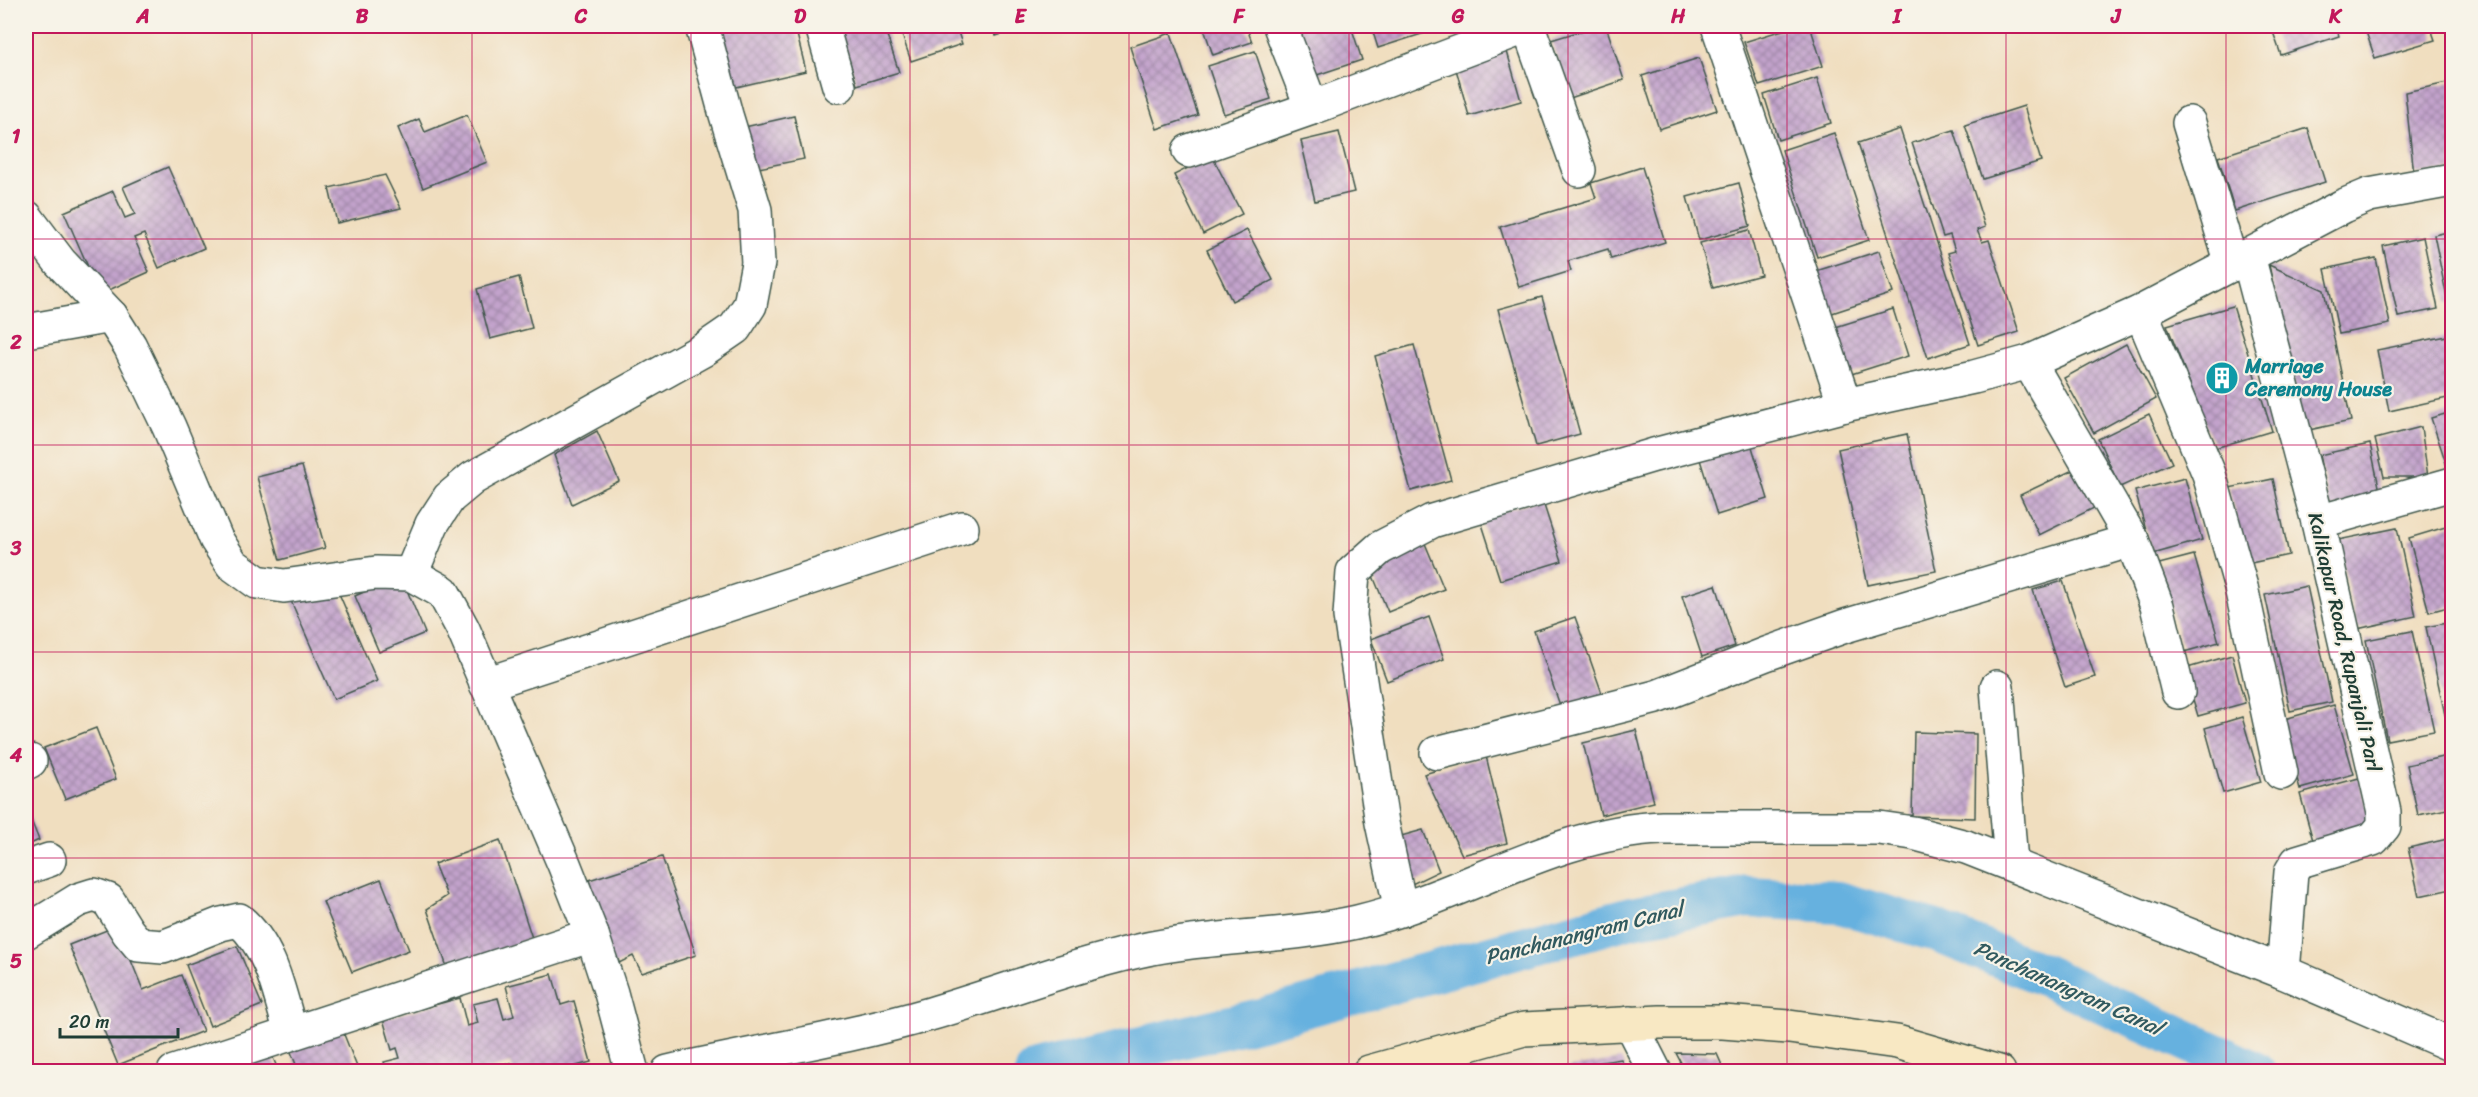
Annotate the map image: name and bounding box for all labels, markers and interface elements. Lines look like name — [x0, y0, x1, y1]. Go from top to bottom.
text: A — [135, 0, 150, 34]
text: B — [356, 0, 369, 34]
text: C — [574, 0, 588, 34]
text: D — [794, 0, 807, 34]
text: E — [1014, 0, 1027, 34]
text: F — [1233, 0, 1246, 34]
text: G — [1451, 0, 1465, 34]
text: H — [1670, 0, 1686, 34]
text: I — [1892, 0, 1903, 34]
text: J — [2110, 0, 2122, 34]
text: K — [2328, 0, 2343, 34]
text: 1 — [12, 119, 21, 154]
text: 2 — [9, 325, 22, 360]
place label: Marriage Ceremony House — [2244, 349, 2392, 407]
building icon: Marriage Ceremony House — [2204, 360, 2240, 396]
street label: Kalikapur Road, Rupanjali Parl — [2298, 509, 2392, 777]
text: 3 — [10, 531, 22, 566]
text: 4 — [9, 738, 23, 773]
water label: Panchanangram Canal — [1481, 889, 1692, 976]
water label: Panchanangram Canal — [1968, 929, 2173, 1049]
text: 5 — [10, 944, 22, 979]
scale bar — [60, 1001, 178, 1039]
text: 20 m — [69, 1006, 109, 1038]

